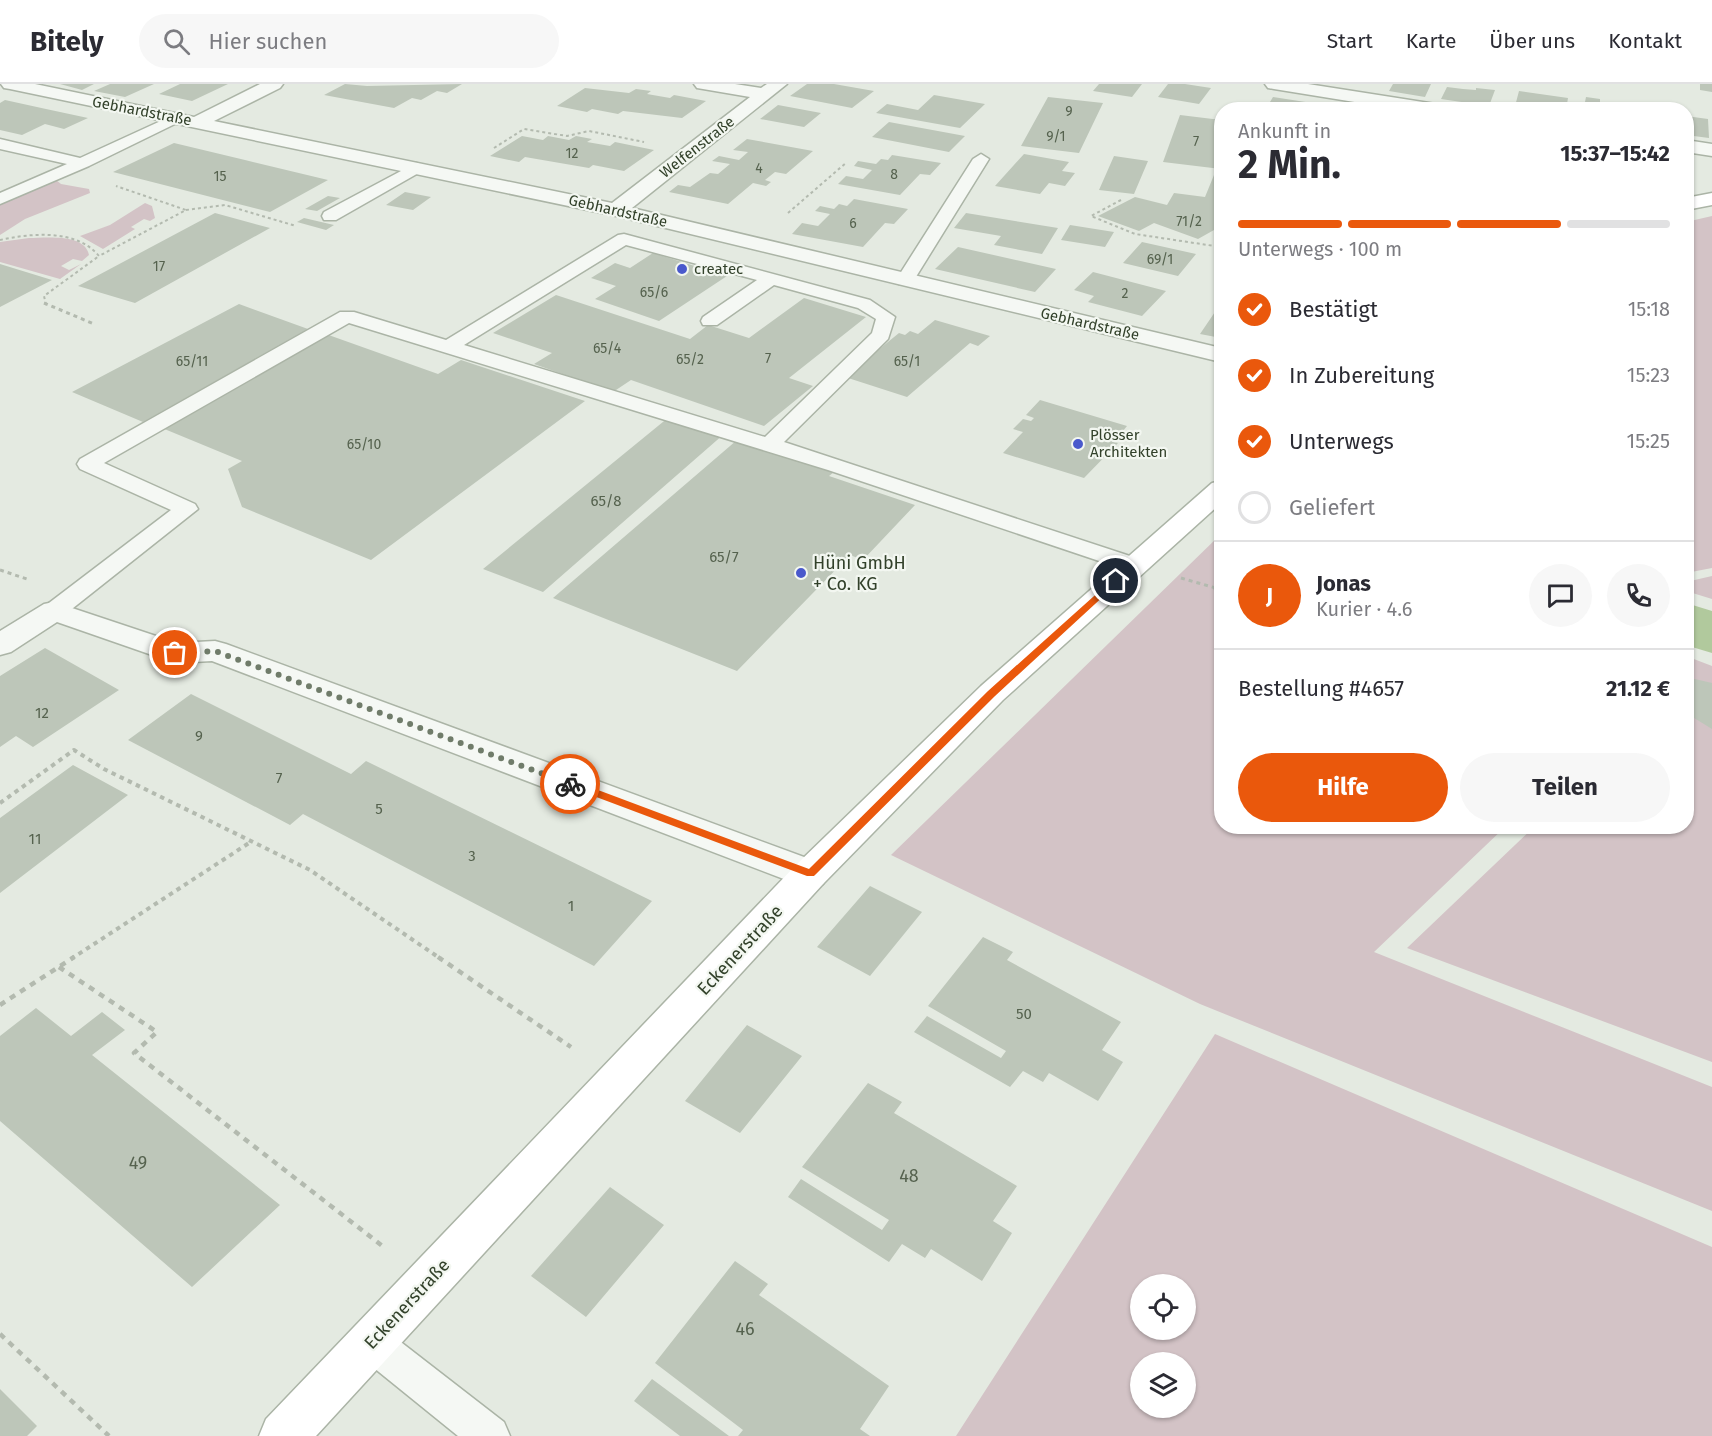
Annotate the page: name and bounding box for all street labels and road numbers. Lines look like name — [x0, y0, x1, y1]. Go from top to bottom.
street label: Gebhardstraße — [91, 93, 193, 129]
street label: Welfenstraße — [656, 112, 738, 182]
street label: Gebhardstraße — [567, 191, 669, 231]
street label: Gebhardstraße — [1039, 304, 1141, 344]
street label: Eckenerstraße — [693, 900, 787, 1000]
street label: Eckenerstraße — [360, 1254, 454, 1354]

